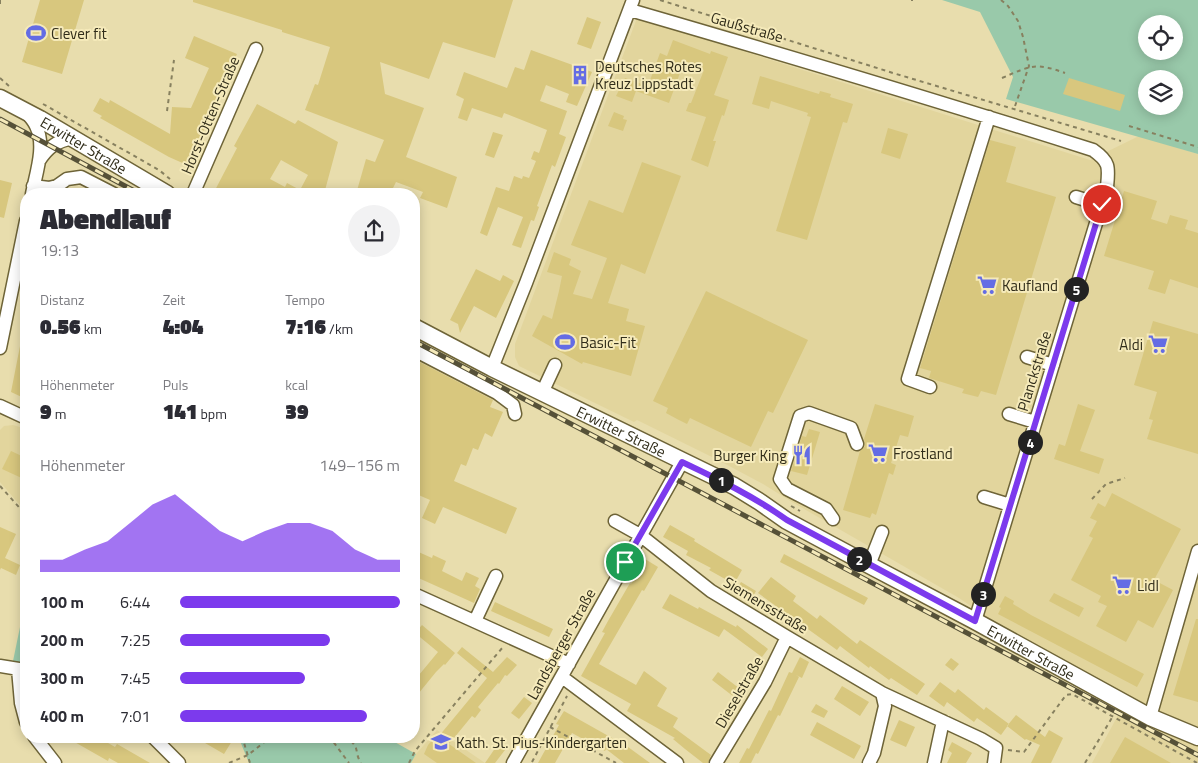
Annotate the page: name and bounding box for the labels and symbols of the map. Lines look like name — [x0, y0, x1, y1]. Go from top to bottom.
street label: Gaußstraße — [708, 6, 786, 48]
sports icon: Clever fit — [25, 22, 47, 44]
place label: Clever fit — [51, 22, 107, 45]
street label: Horst-Otten-Straße — [175, 53, 245, 177]
place label: Deutsches Rotes Kreuz Lippstadt — [595, 55, 702, 95]
building icon: Deutsches Rotes Kreuz Lippstadt — [569, 64, 591, 86]
street label: Erwitter Straße — [36, 110, 131, 179]
pin — [1081, 183, 1123, 225]
supermarket icon: Kaufland — [976, 274, 998, 296]
place label: Kaufland — [1002, 274, 1058, 297]
pin: 5 — [1064, 276, 1088, 302]
street label: Planckstraße — [1011, 328, 1057, 414]
sports icon: Basic-Fit — [554, 331, 576, 353]
place label: Basic-Fit — [580, 331, 637, 354]
place label: Aldi — [1119, 333, 1143, 356]
supermarket icon: Aldi — [1147, 333, 1169, 355]
street label: Erwitter Straße — [573, 399, 670, 463]
pin: 4 — [1018, 430, 1042, 454]
supermarket icon: Frostland — [867, 442, 889, 464]
place label: Frostland — [893, 442, 953, 465]
place label: Burger King — [713, 444, 787, 467]
restaurant icon: Burger King — [791, 444, 813, 466]
pin: 1 — [708, 468, 734, 492]
pin — [604, 541, 646, 583]
pin: 2 — [846, 546, 872, 572]
street label: Siemensstraße — [719, 571, 813, 639]
supermarket icon: Lidl — [1111, 574, 1133, 596]
place label: Lidl — [1137, 574, 1159, 597]
pin: 3 — [970, 582, 996, 606]
street label: Landsberger Straße — [521, 584, 601, 704]
street label: Erwitter Straße — [983, 618, 1079, 685]
street label: Dieselstraße — [709, 652, 769, 732]
school or university icon: Kath. St. Pius-Kindergarten — [430, 731, 452, 753]
place label: Kath. St. Pius-Kindergarten — [456, 731, 627, 754]

